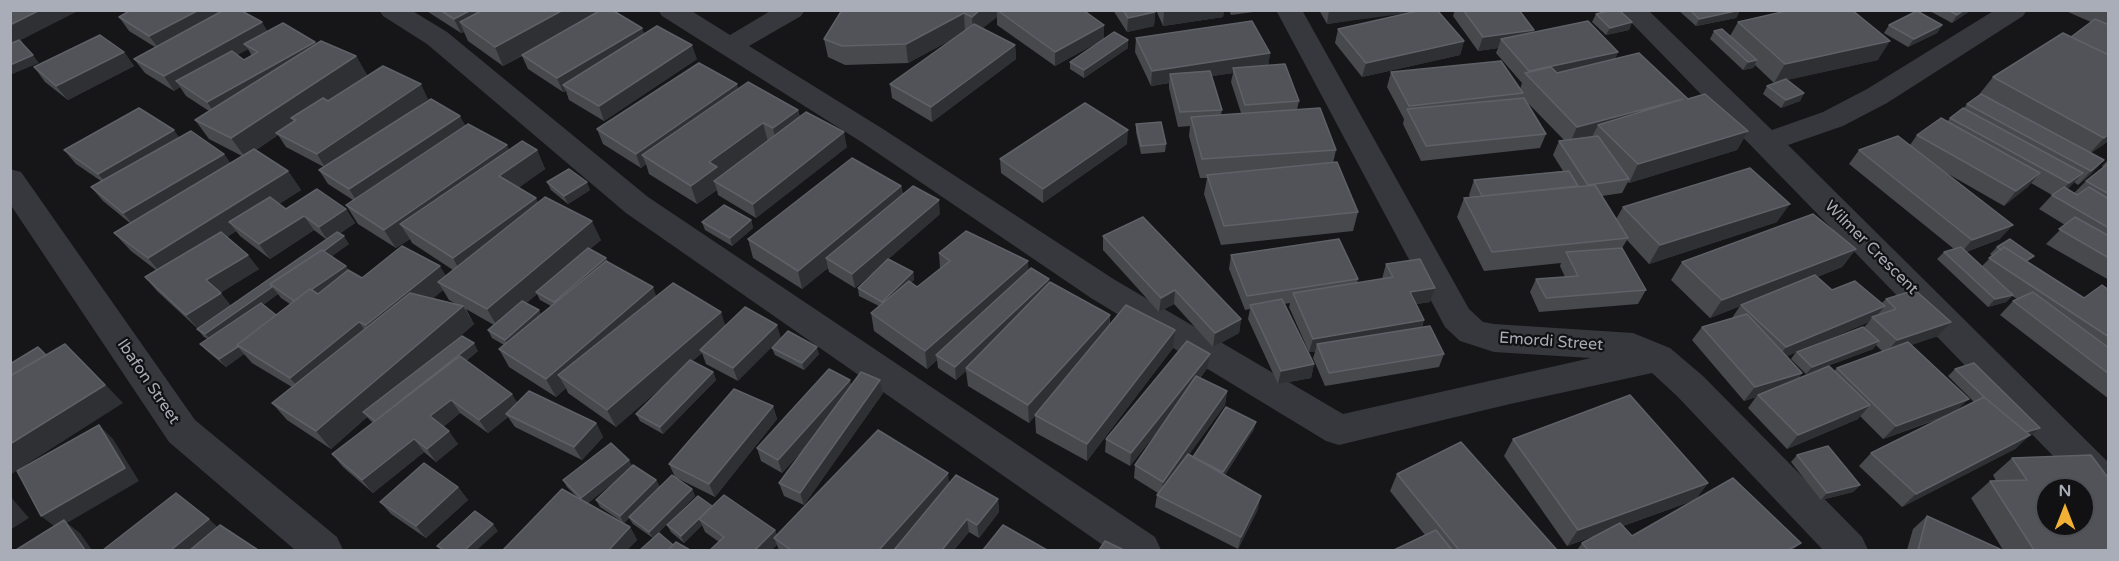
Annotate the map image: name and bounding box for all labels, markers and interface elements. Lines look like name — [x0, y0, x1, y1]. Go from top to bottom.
street label: Wilmer Crescent — [1820, 197, 1922, 299]
street label: Emordi Street — [1498, 329, 1604, 355]
street label: Ibafon Street — [113, 336, 183, 428]
north arrow — [2035, 477, 2095, 537]
text: N — [2059, 481, 2071, 501]

